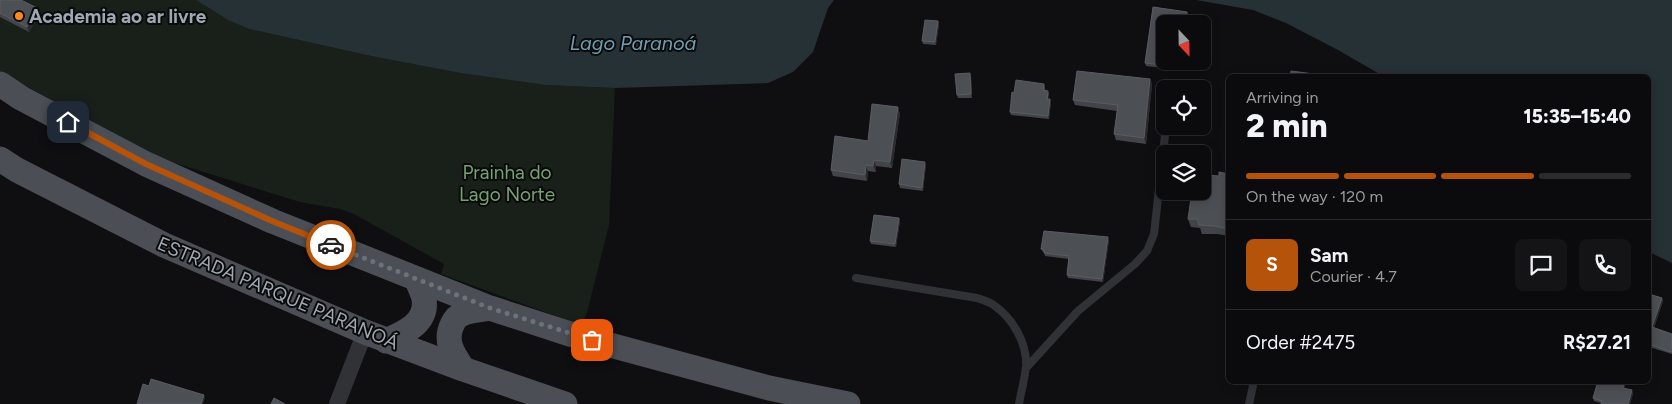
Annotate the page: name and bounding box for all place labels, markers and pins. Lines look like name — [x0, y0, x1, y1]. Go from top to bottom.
place label: Academia ao ar livre — [29, 5, 207, 28]
marker: Academia ao ar livre — [13, 10, 25, 22]
pin — [47, 101, 89, 143]
pin — [571, 319, 613, 361]

